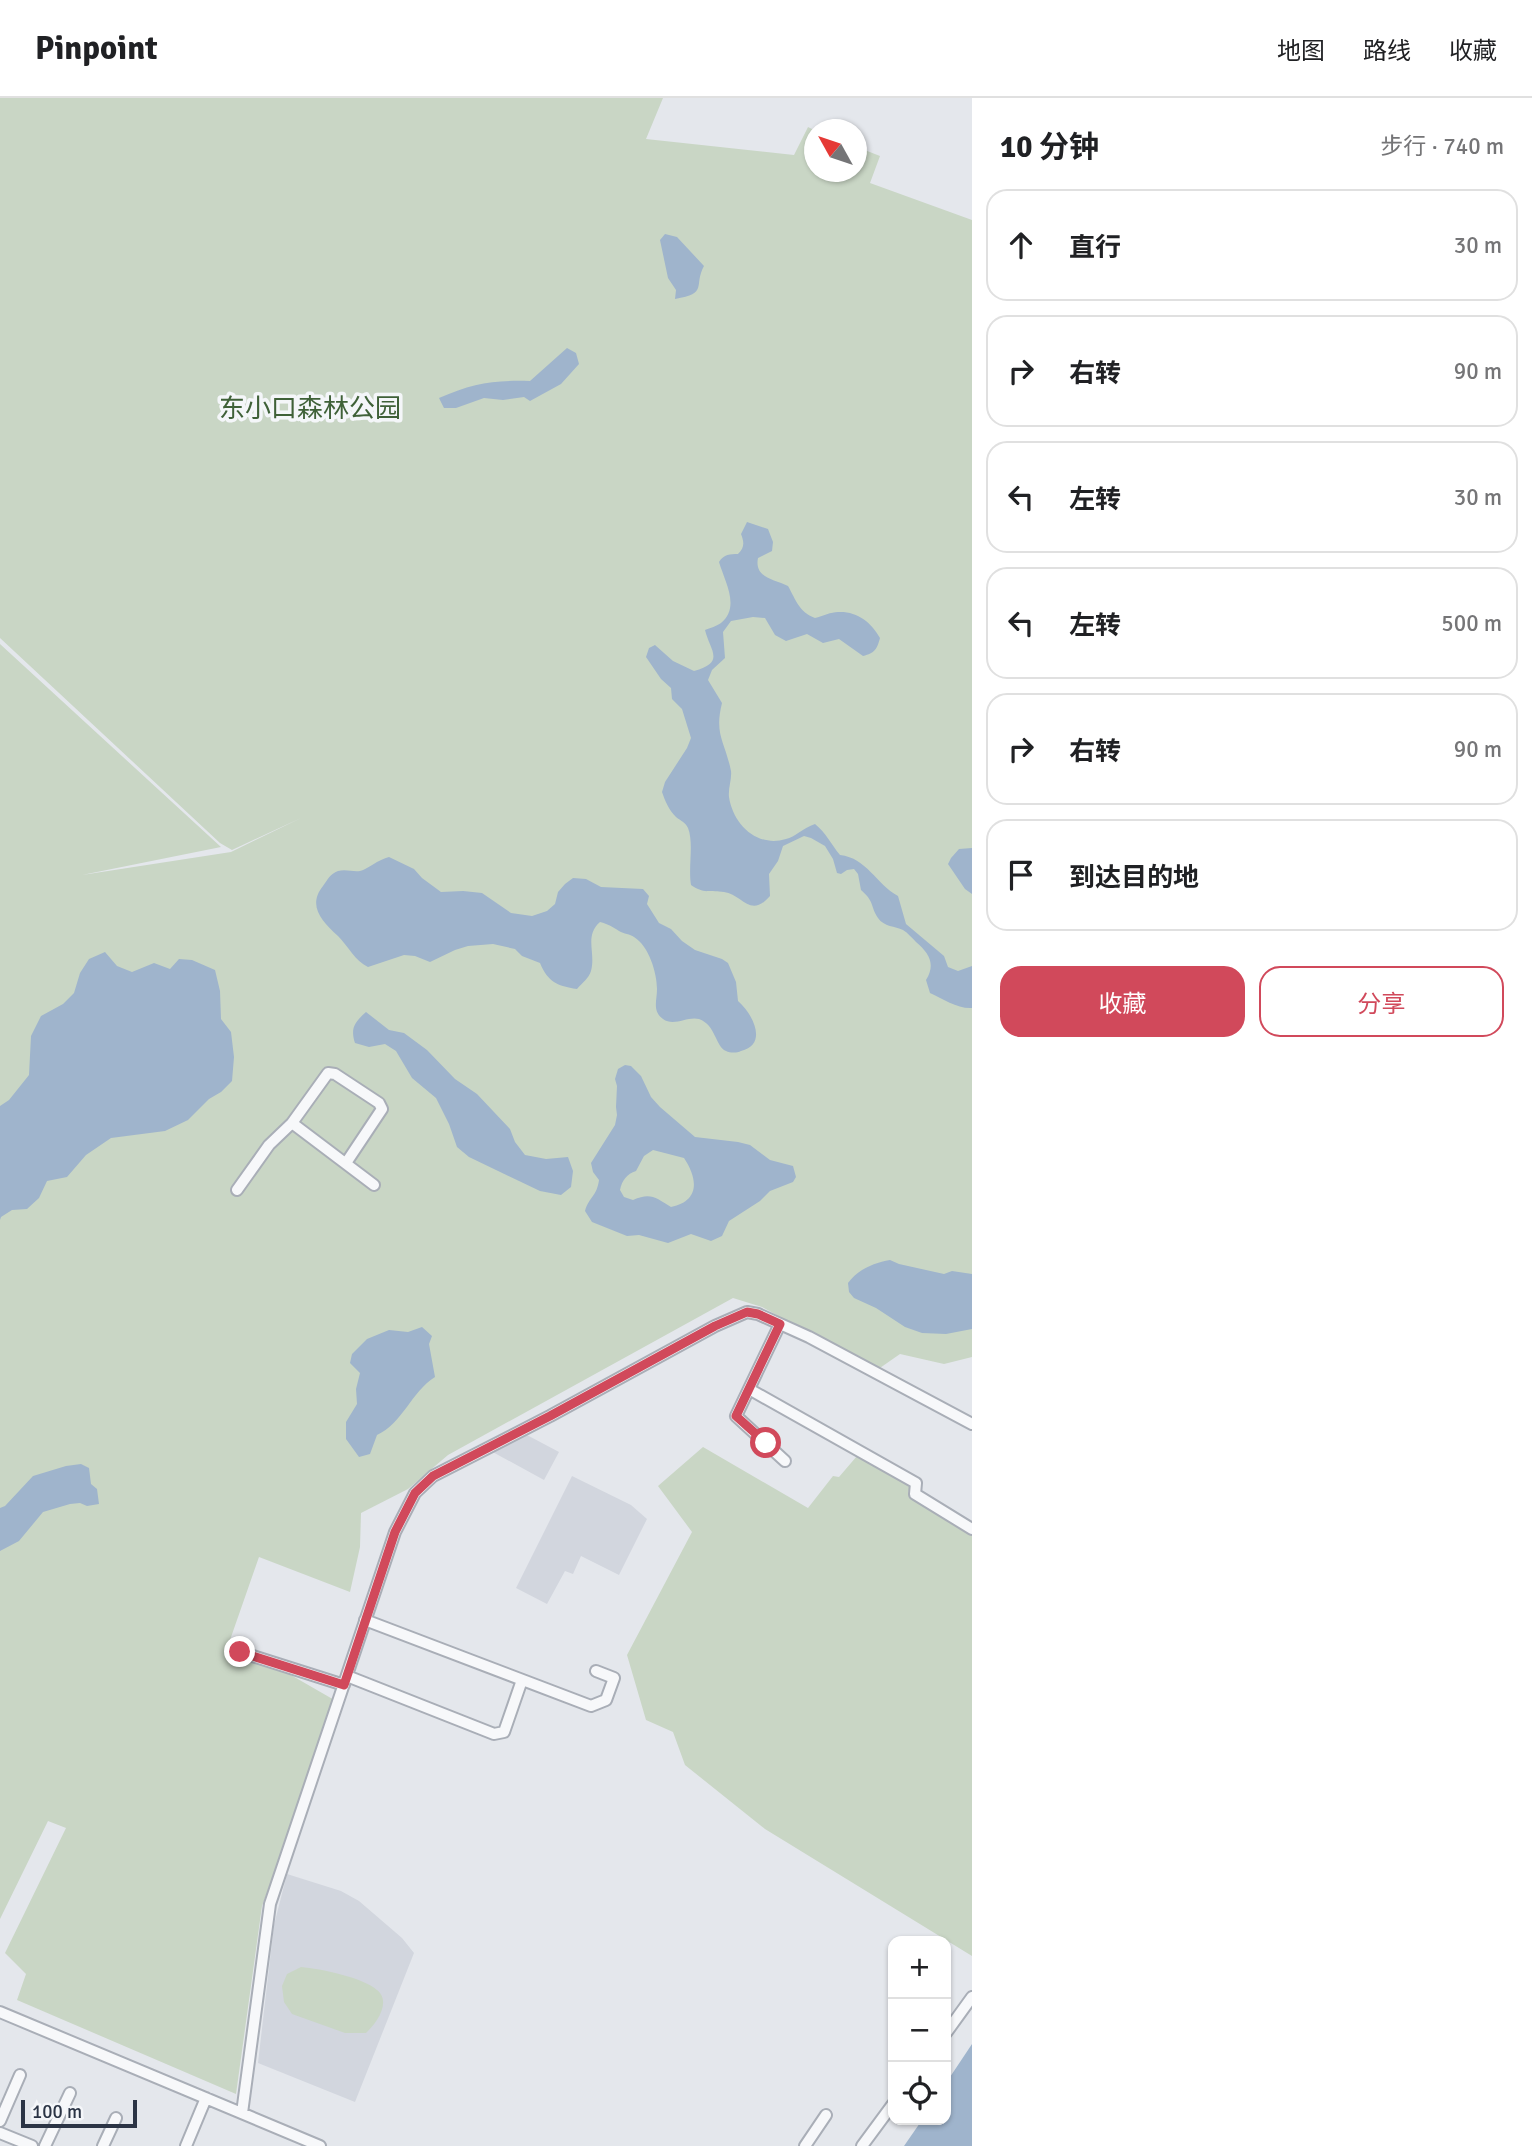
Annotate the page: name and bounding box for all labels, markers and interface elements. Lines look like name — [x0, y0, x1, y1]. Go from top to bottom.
text: Pinpoint — [35, 28, 158, 69]
text: 地图 — [1277, 36, 1325, 66]
text: 路线 — [1363, 36, 1411, 66]
text: 收藏 — [1449, 36, 1497, 66]
north arrow — [804, 119, 867, 182]
text: 10 分钟 — [1000, 129, 1099, 166]
text: 步行 · 740 m — [1380, 132, 1504, 161]
icon: ahead — [1002, 226, 1040, 264]
text: 30 m — [1454, 231, 1502, 260]
text: 直行 — [1069, 232, 1121, 264]
icon: right — [1002, 352, 1040, 390]
text: 90 m — [1454, 357, 1502, 386]
text: 右转 — [1069, 358, 1121, 390]
park label: 东小口森林公园 — [219, 393, 401, 425]
icon: left — [1002, 478, 1040, 516]
text: 30 m — [1454, 483, 1502, 512]
text: 左转 — [1069, 484, 1121, 516]
icon: left — [1002, 604, 1040, 642]
text: 500 m — [1441, 609, 1502, 638]
text: 左转 — [1069, 610, 1121, 642]
icon: right — [1002, 730, 1040, 768]
text: 90 m — [1454, 735, 1502, 764]
text: 右转 — [1069, 736, 1121, 768]
icon: arrive — [1002, 856, 1040, 894]
text: 到达目的地 — [1069, 862, 1199, 894]
button: 收藏 — [1000, 966, 1245, 1037]
button: 分享 — [1259, 966, 1504, 1037]
route start — [750, 1427, 781, 1458]
route end — [224, 1636, 255, 1667]
map controls — [888, 1936, 951, 2125]
button: + — [888, 1936, 951, 1999]
button: − — [888, 1999, 951, 2062]
button: locate — [888, 2062, 951, 2125]
scale bar — [21, 2097, 136, 2129]
text: 100 m — [32, 2100, 82, 2124]

